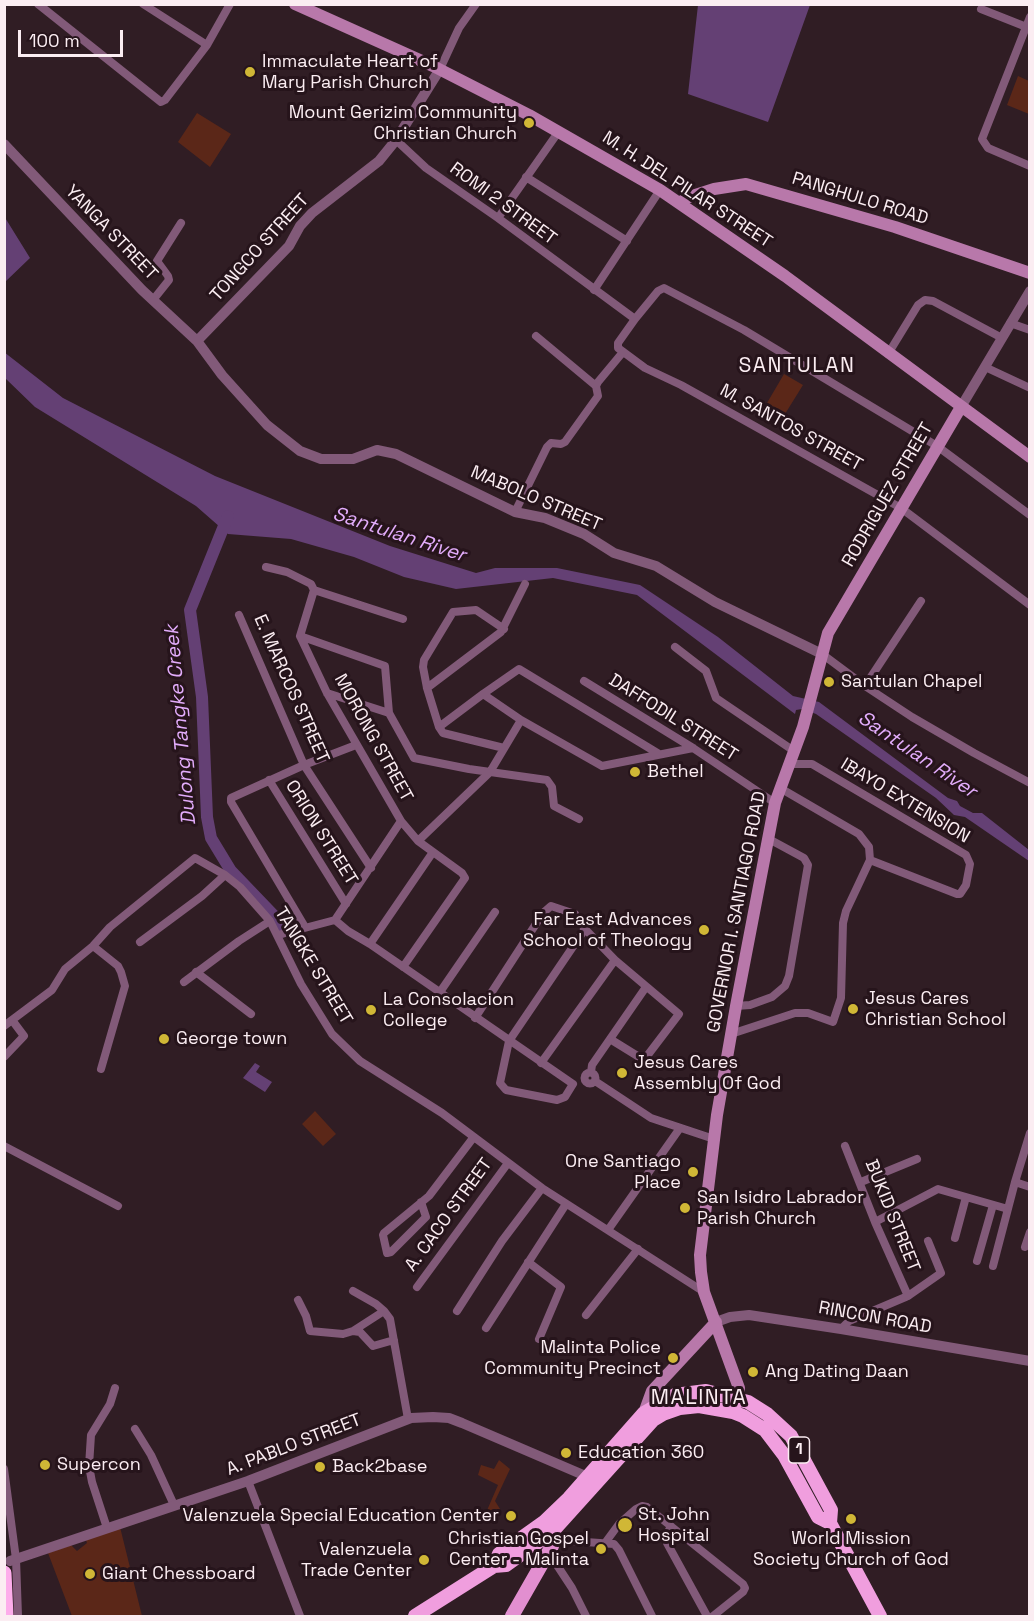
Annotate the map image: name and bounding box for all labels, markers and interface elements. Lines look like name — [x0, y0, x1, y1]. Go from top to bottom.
scale bar — [21, 18, 126, 56]
text: 100 m — [29, 29, 80, 52]
place label: Immaculate Heart of Mary Parish Church — [262, 51, 438, 94]
marker: Immaculate Heart of Mary Parish Church — [243, 65, 257, 79]
place label: Mount Gerizim Community Christian Church — [289, 102, 517, 144]
marker: Mount Gerizim Community Christian Church — [522, 116, 536, 130]
street label: M. H. DEL PILAR STREET — [598, 127, 776, 253]
street label: ROMI 2 STREET — [445, 158, 561, 250]
street label: PANGHULO ROAD — [789, 168, 931, 230]
street label: YANGA STREET — [60, 181, 162, 285]
street label: TONGCO STREET — [206, 190, 314, 306]
district label: SANTULAN — [739, 353, 855, 379]
street label: M. SANTOS STREET — [716, 380, 866, 476]
street label: RODRIGUEZ STREET — [838, 419, 938, 571]
street label: MABOLO STREET — [467, 462, 605, 536]
water label: Santulan River — [330, 502, 468, 568]
street label: E. MARCOS STREET — [249, 611, 333, 767]
water label: Dulong Tangke Creek — [160, 624, 202, 826]
street label: MORONG STREET — [329, 670, 417, 806]
street label: DAFFODIL STREET — [604, 670, 742, 766]
place label: Santulan Chapel — [841, 671, 982, 693]
marker: Santulan Chapel — [822, 675, 836, 689]
water label: Santulan River — [853, 706, 981, 804]
street label: IBAYO EXTENSION — [836, 754, 974, 848]
place label: Bethel — [647, 761, 704, 783]
marker: Bethel — [628, 765, 642, 779]
street label: ORION STREET — [280, 777, 362, 889]
street label: GOVERNOR I. SANTIAGO ROAD — [703, 790, 771, 1034]
street label: TANGKE STREET — [269, 903, 357, 1029]
place label: Far East Advances School of Theology — [523, 909, 692, 952]
marker: Far East Advances School of Theology — [697, 923, 711, 937]
place label: Jesus Cares Christian School — [865, 988, 1006, 1030]
place label: La Consolacion College — [383, 989, 514, 1032]
marker: Jesus Cares Christian School — [846, 1002, 860, 1016]
marker: La Consolacion College — [364, 1003, 378, 1017]
place label: George town — [176, 1028, 287, 1050]
marker: George town — [157, 1032, 171, 1046]
place label: Jesus Cares Assembly Of God — [634, 1052, 781, 1094]
marker: Jesus Cares Assembly Of God — [615, 1066, 629, 1080]
place label: One Santiago Place — [565, 1151, 681, 1194]
street label: A. CACO STREET — [401, 1154, 497, 1276]
street label: BUKID STREET — [860, 1157, 924, 1275]
marker: One Santiago Place — [686, 1165, 700, 1179]
place label: San Isidro Labrador Parish Church — [697, 1187, 864, 1230]
marker: San Isidro Labrador Parish Church — [678, 1201, 692, 1215]
street label: RINCON ROAD — [817, 1297, 933, 1339]
place label: Malinta Police Community Precinct — [484, 1337, 661, 1380]
marker: Malinta Police Community Precinct — [666, 1351, 680, 1365]
place label: Ang Dating Daan — [765, 1361, 909, 1383]
marker: Ang Dating Daan — [746, 1365, 760, 1379]
district label: MALINTA — [651, 1385, 747, 1411]
street label: A. PABLO STREET — [223, 1409, 365, 1481]
road number: 1 — [788, 1437, 810, 1463]
place label: Education 360 — [578, 1442, 704, 1464]
marker: Education 360 — [559, 1446, 573, 1460]
place label: Supercon — [57, 1454, 141, 1476]
place label: Back2base — [332, 1456, 427, 1478]
marker: Supercon — [38, 1458, 52, 1472]
marker: Back2base — [313, 1460, 327, 1474]
place label: St. John Hospital — [638, 1504, 710, 1546]
place label: Valenzuela Special Education Center — [183, 1505, 499, 1527]
marker: Valenzuela Special Education Center — [504, 1509, 518, 1523]
marker: World Mission Society Church of God — [844, 1512, 858, 1526]
marker: St. John Hospital — [616, 1516, 634, 1534]
place label: Christian Gospel Center - Malinta — [448, 1528, 589, 1570]
place label: World Mission Society Church of God — [753, 1528, 949, 1570]
place label: Valenzuela Trade Center — [301, 1539, 412, 1582]
marker: Christian Gospel Center - Malinta — [594, 1542, 608, 1556]
marker: Valenzuela Trade Center — [417, 1553, 431, 1567]
place label: Giant Chessboard — [102, 1563, 256, 1585]
marker: Giant Chessboard — [83, 1567, 97, 1581]

